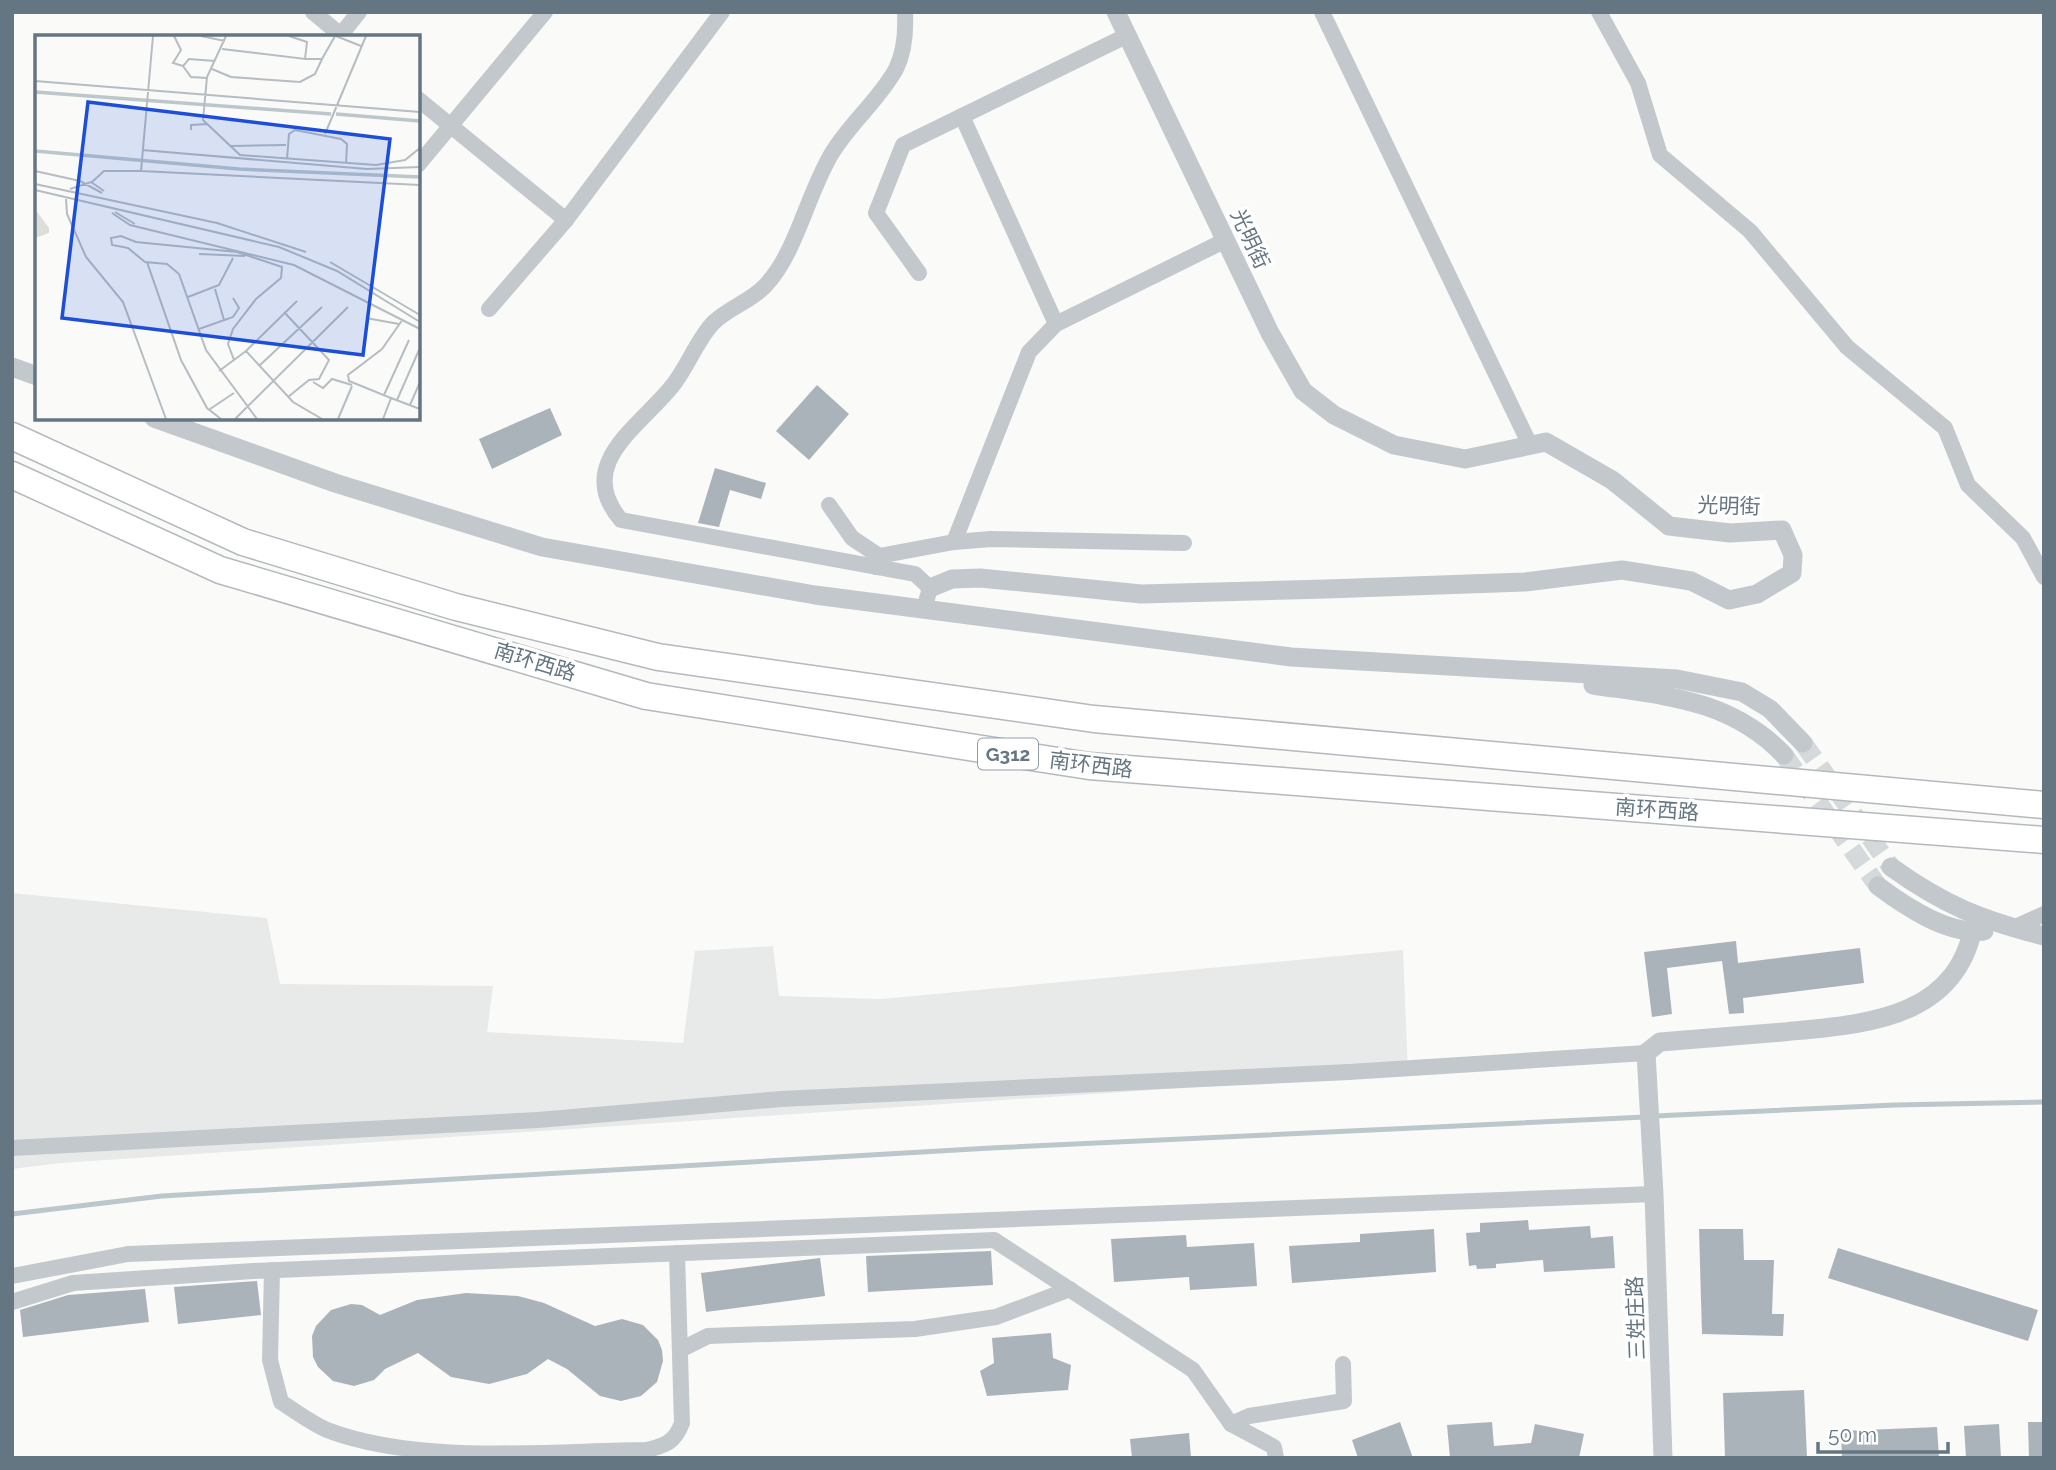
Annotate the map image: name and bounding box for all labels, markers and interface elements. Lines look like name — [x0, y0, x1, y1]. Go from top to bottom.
inset map — [35, 35, 420, 420]
street label: 光明街 — [1226, 205, 1275, 273]
street label: 光明街 — [1697, 492, 1761, 519]
street label: 南环西路 — [491, 637, 579, 686]
road number: G312 — [978, 738, 1038, 769]
street label: 南环西路 — [1048, 747, 1134, 782]
street label: 南环西路 — [1614, 794, 1700, 825]
street label: 三姓庄路 — [1622, 1276, 1649, 1360]
scale bar — [1818, 1410, 1948, 1454]
text: 50 m — [1828, 1422, 1877, 1447]

